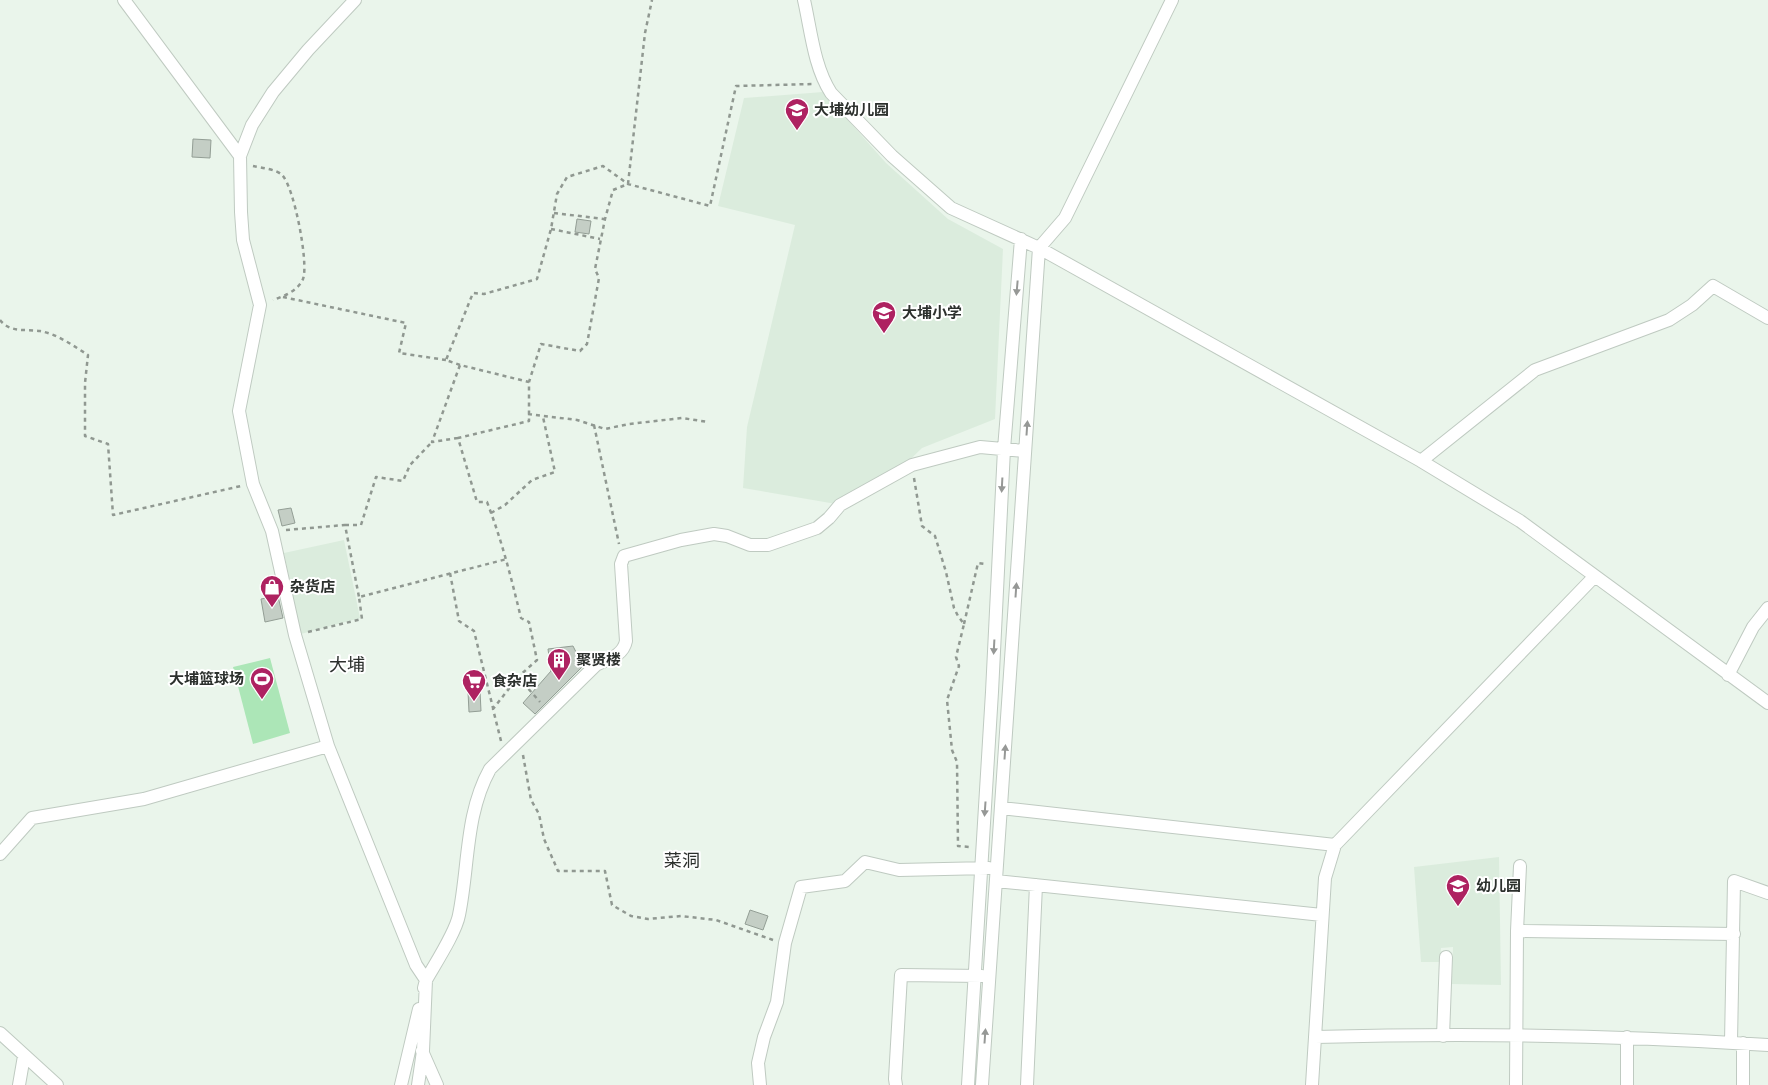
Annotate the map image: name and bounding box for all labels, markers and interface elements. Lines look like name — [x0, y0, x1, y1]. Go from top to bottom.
school or university icon: 大埔幼儿园 — [784, 97, 810, 131]
place label: 大埔幼儿园 — [814, 101, 889, 118]
one-way arrow — [1012, 280, 1020, 296]
school or university icon: 大埔小学 — [871, 300, 897, 334]
place label: 大埔小学 — [902, 304, 962, 321]
one-way arrow — [1023, 420, 1031, 436]
one-way arrow — [998, 477, 1006, 493]
shop icon: 杂货店 — [259, 574, 285, 608]
place label: 杂货店 — [290, 578, 335, 595]
one-way arrow — [1012, 582, 1020, 598]
one-way arrow — [990, 639, 998, 655]
building icon: 聚贤楼 — [546, 647, 572, 681]
place label: 聚贤楼 — [576, 651, 621, 668]
district label: 大埔 — [329, 654, 365, 675]
sports icon: 大埔篮球场 — [249, 666, 275, 700]
supermarket icon: 食杂店 — [461, 668, 487, 702]
place label: 大埔篮球场 — [169, 670, 244, 687]
place label: 食杂店 — [492, 672, 537, 689]
one-way arrow — [1001, 744, 1009, 760]
one-way arrow — [980, 802, 988, 818]
district label: 菜洞 — [664, 850, 700, 871]
school or university icon: 幼儿园 — [1445, 873, 1471, 907]
place label: 幼儿园 — [1476, 877, 1521, 894]
one-way arrow — [982, 1028, 990, 1044]

